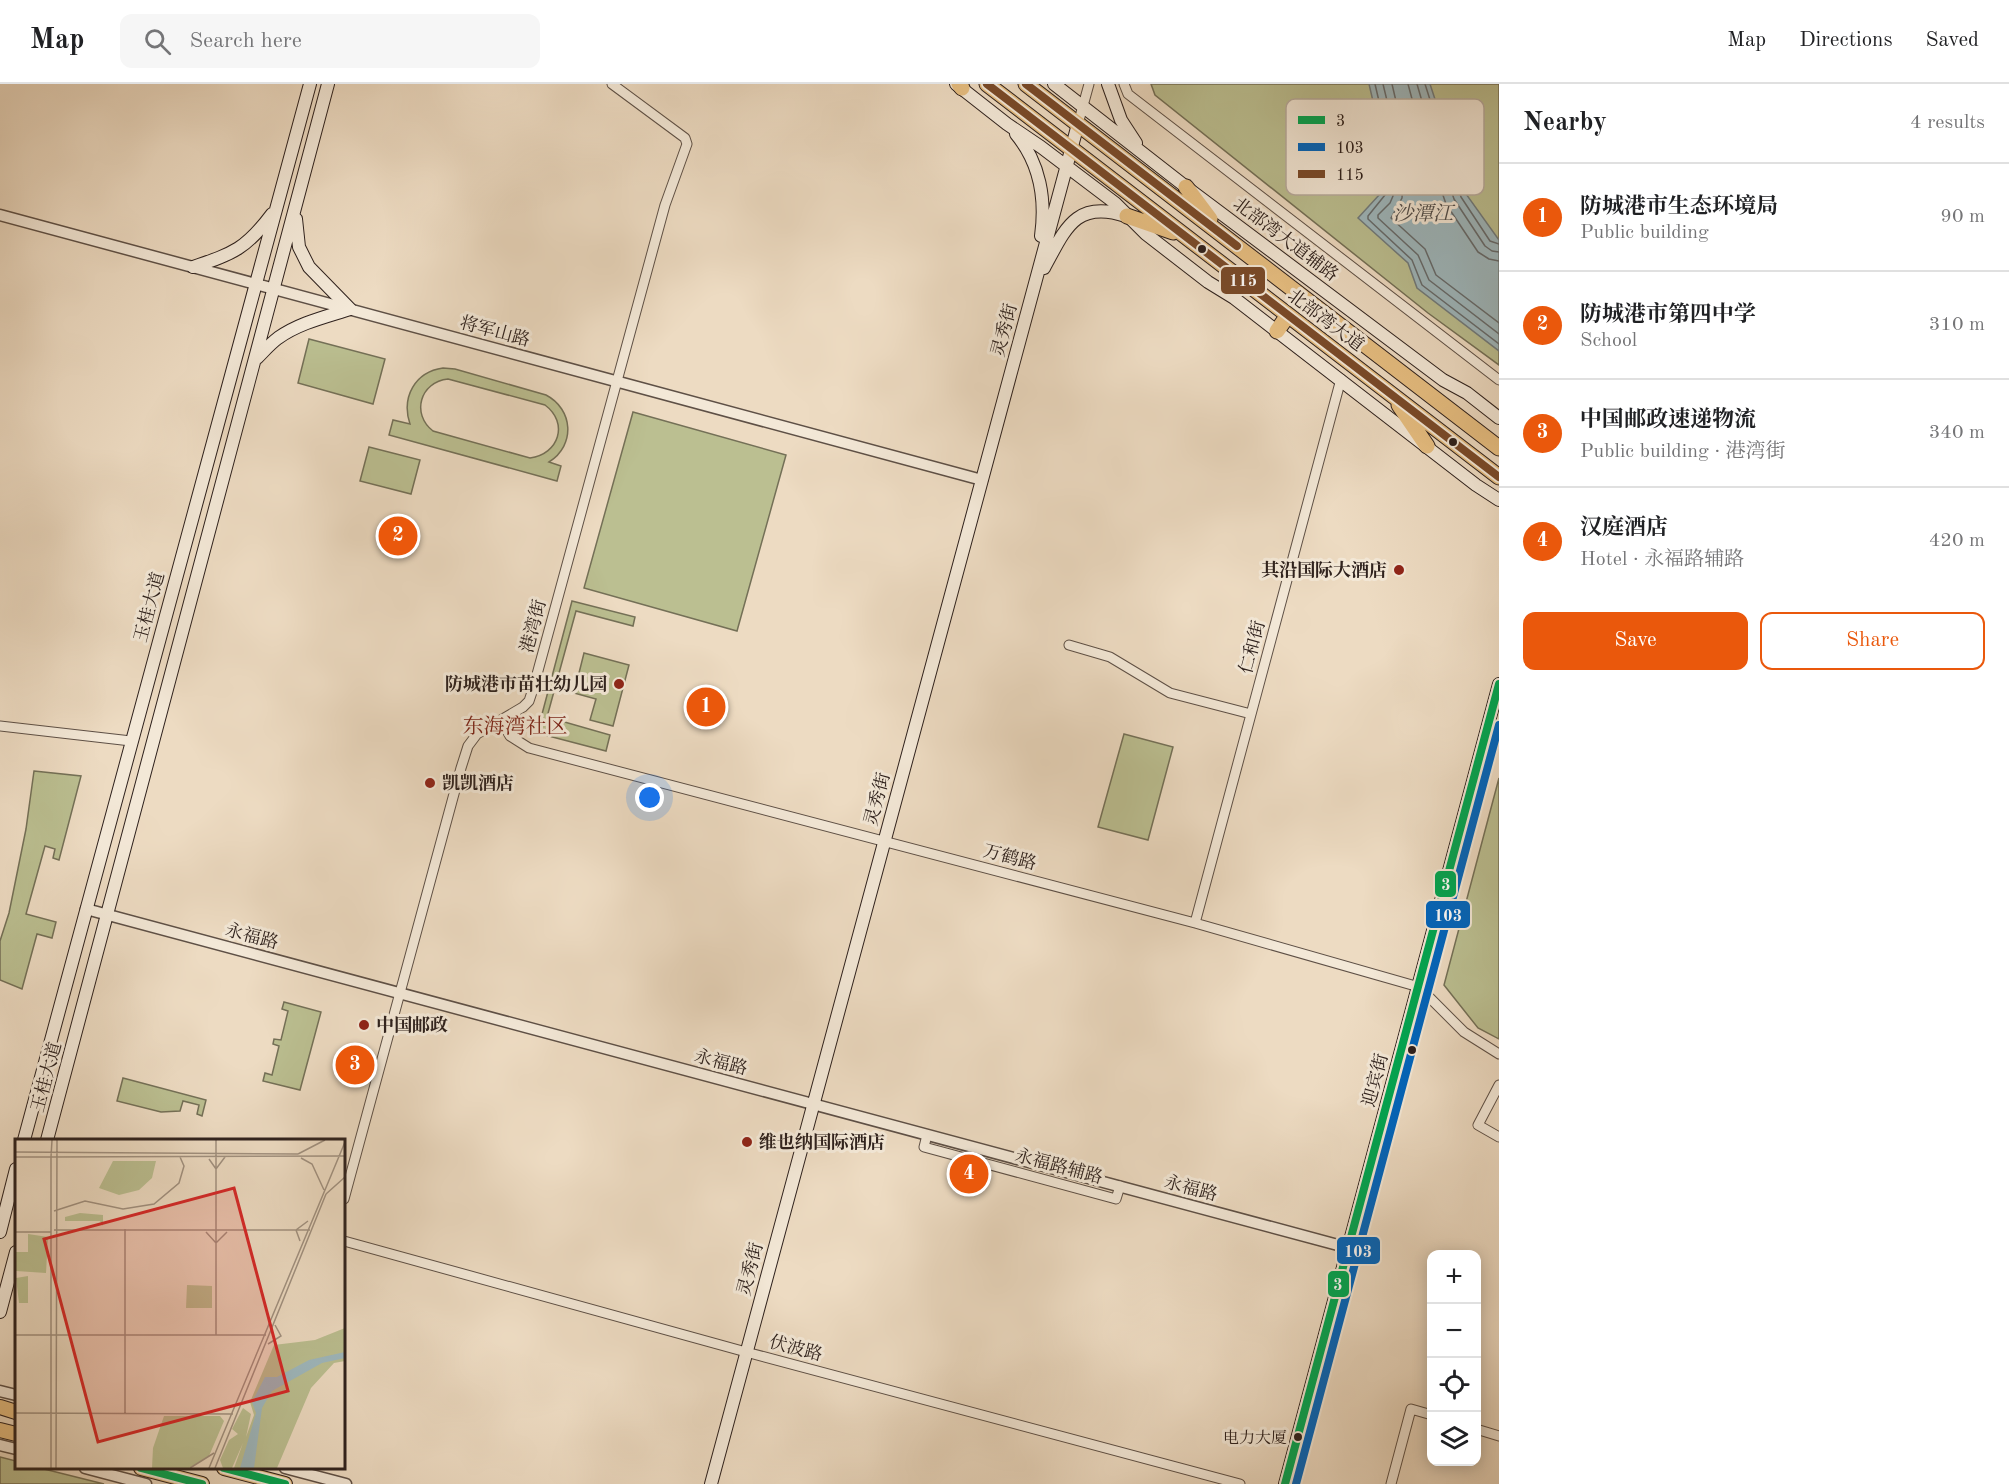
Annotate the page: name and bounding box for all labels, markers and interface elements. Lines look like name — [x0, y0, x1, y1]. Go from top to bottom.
search box — [120, 14, 540, 68]
icon: search — [141, 25, 174, 58]
text: Map — [30, 27, 84, 55]
text: Search here — [189, 30, 302, 52]
text: Map — [1727, 30, 1766, 51]
text: Directions — [1799, 30, 1893, 51]
text: Saved — [1926, 30, 1979, 51]
legend — [1286, 99, 1484, 195]
text: Nearby — [1523, 110, 1607, 136]
text: 4 results — [1910, 113, 1985, 133]
text: 3 — [1336, 114, 1345, 130]
text: 103 — [1336, 141, 1364, 157]
text: 115 — [1336, 168, 1364, 184]
street label: 北部湾大道辅路 — [1230, 193, 1342, 285]
text: 防城港市生态环境局 — [1580, 196, 1778, 218]
water label: 沙潭江 — [1393, 203, 1456, 225]
text: 1 — [1537, 207, 1548, 227]
text: 90 m — [1940, 207, 1985, 227]
text: Public building — [1580, 223, 1709, 243]
unlabelled marker — [1196, 243, 1208, 255]
line badge: 115 — [1220, 266, 1266, 295]
text: 115 — [1229, 274, 1257, 290]
street label: 北部湾大道 — [1284, 285, 1368, 355]
street label: 灵秀街 — [988, 302, 1021, 359]
text: 防城港市第四中学 — [1580, 304, 1756, 326]
street label: 将军山路 — [458, 312, 532, 350]
text: 2 — [1537, 315, 1548, 335]
text: 310 m — [1929, 315, 1985, 335]
text: School — [1580, 331, 1637, 351]
text: 中国邮政速递物流 — [1580, 409, 1756, 431]
text: 3 — [1537, 423, 1548, 443]
text: 340 m — [1929, 423, 1985, 443]
unlabelled marker — [1447, 436, 1459, 448]
text: Public building · 港湾街 — [1580, 442, 1786, 462]
pin: 2 — [378, 514, 418, 558]
text: 汉庭酒店 — [1580, 517, 1668, 539]
text: 4 — [1537, 531, 1548, 551]
text: 420 m — [1929, 531, 1985, 551]
text: Hotel · 永福路辅路 — [1580, 550, 1744, 570]
place label: 其沿国际大酒店 — [1261, 560, 1387, 580]
marker: 其沿国际大酒店 — [1392, 563, 1406, 577]
street label: 玉桂大道 — [130, 570, 168, 644]
street label: 港湾街 — [516, 597, 550, 655]
button: Save — [1523, 612, 1748, 670]
button: Share — [1760, 612, 1985, 670]
street label: 仁和街 — [1235, 618, 1269, 676]
place label: 防城港市苗壮幼儿园 — [445, 674, 607, 694]
marker: 防城港市苗壮幼儿园 — [612, 677, 626, 691]
pin: 1 — [686, 684, 726, 730]
district label: 东海湾社区 — [463, 715, 568, 738]
street label: 灵秀街 — [861, 771, 894, 828]
place label: 凯凯酒店 — [442, 773, 514, 793]
marker: 凯凯酒店 — [423, 776, 437, 790]
your location — [635, 783, 664, 812]
street label: 万鹤路 — [981, 840, 1039, 874]
line badge: 3 — [1434, 870, 1457, 898]
text: 3 — [1441, 878, 1451, 894]
line badge: 103 — [1425, 900, 1471, 929]
text: 103 — [1434, 909, 1462, 925]
street label: 永福路 — [223, 919, 281, 953]
place label: 中国邮政 — [376, 1015, 448, 1035]
marker: 中国邮政 — [357, 1018, 371, 1032]
street label: 玉桂大道 — [27, 1040, 65, 1114]
pin: 3 — [336, 1042, 374, 1088]
unlabelled marker — [1406, 1044, 1418, 1056]
street label: 永福路 — [692, 1045, 750, 1079]
street label: 迎宾街 — [1358, 1051, 1392, 1109]
place label: 维也纳国际酒店 — [759, 1132, 885, 1152]
marker: 维也纳国际酒店 — [740, 1135, 754, 1149]
inset map — [15, 1139, 345, 1469]
street label: 永福路辅路 — [1013, 1145, 1105, 1187]
pin: 4 — [950, 1152, 988, 1196]
street label: 永福路 — [1162, 1171, 1220, 1205]
line badge: 103 — [1336, 1236, 1381, 1265]
street label: 灵秀街 — [734, 1241, 767, 1298]
text: 103 — [1344, 1245, 1372, 1261]
map controls — [1427, 1250, 1481, 1466]
button: + — [1427, 1250, 1481, 1304]
line badge: 3 — [1327, 1270, 1350, 1298]
text: 3 — [1333, 1278, 1343, 1294]
button: − — [1427, 1304, 1481, 1358]
street label: 伏波路 — [767, 1331, 825, 1365]
button: locate — [1427, 1358, 1481, 1412]
button: layers — [1427, 1412, 1481, 1466]
place label: 电力大厦 — [1223, 1429, 1287, 1447]
marker: 电力大厦 — [1292, 1431, 1304, 1443]

